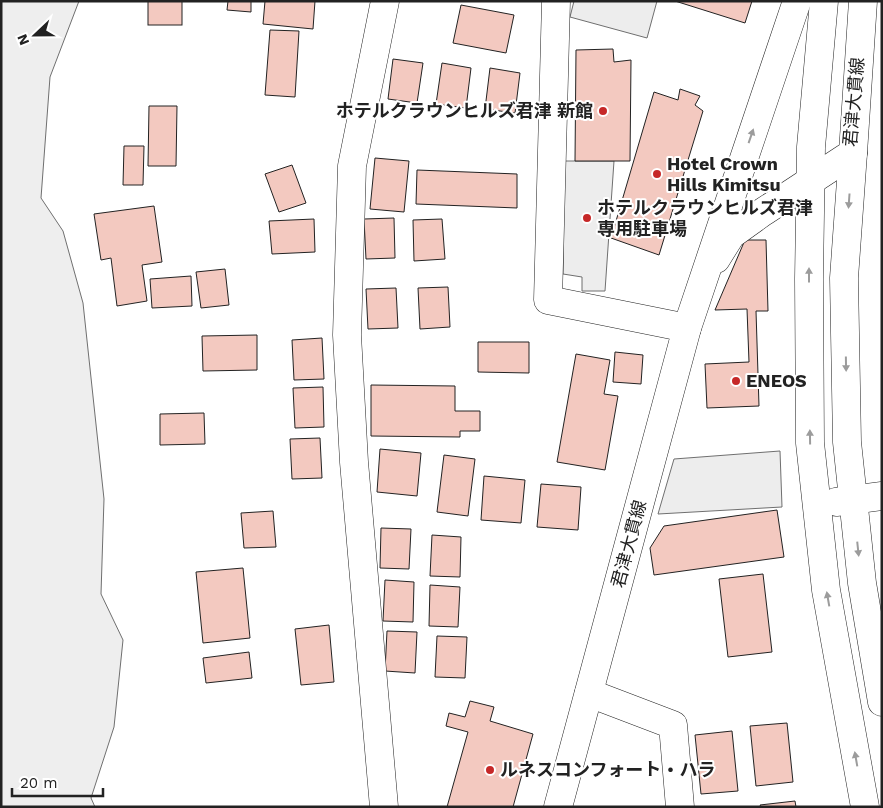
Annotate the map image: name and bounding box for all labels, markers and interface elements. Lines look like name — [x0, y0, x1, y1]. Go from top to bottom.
north arrow — [10, 10, 60, 60]
text: N — [14, 32, 32, 48]
street label: 君津大貫線 — [839, 56, 868, 148]
place label: ホテルクラウンヒルズ君津 新館 — [336, 100, 593, 121]
marker: ホテルクラウンヒルズ君津 新館 — [597, 105, 609, 117]
one-way arrow — [748, 128, 755, 143]
place label: Hotel Crown Hills Kimitsu — [667, 153, 781, 195]
marker: Hotel Crown Hills Kimitsu — [651, 168, 663, 180]
one-way arrow — [845, 194, 853, 210]
place label: ホテルクラウンヒルズ君津 専用駐車場 — [597, 197, 813, 239]
marker: ホテルクラウンヒルズ君津 専用駐車場 — [581, 212, 593, 224]
one-way arrow — [805, 267, 813, 283]
one-way arrow — [842, 356, 850, 372]
place label: ENEOS — [746, 370, 807, 391]
marker: ENEOS — [730, 375, 742, 387]
one-way arrow — [806, 429, 814, 445]
street label: 君津大貫線 — [607, 498, 650, 590]
one-way arrow — [854, 541, 862, 557]
one-way arrow — [823, 590, 831, 606]
one-way arrow — [852, 750, 860, 766]
place label: ルネスコンフォート・ハラ — [500, 759, 715, 780]
marker: ルネスコンフォート・ハラ — [484, 764, 496, 776]
scale bar — [12, 766, 104, 798]
text: 20 m — [20, 774, 58, 792]

